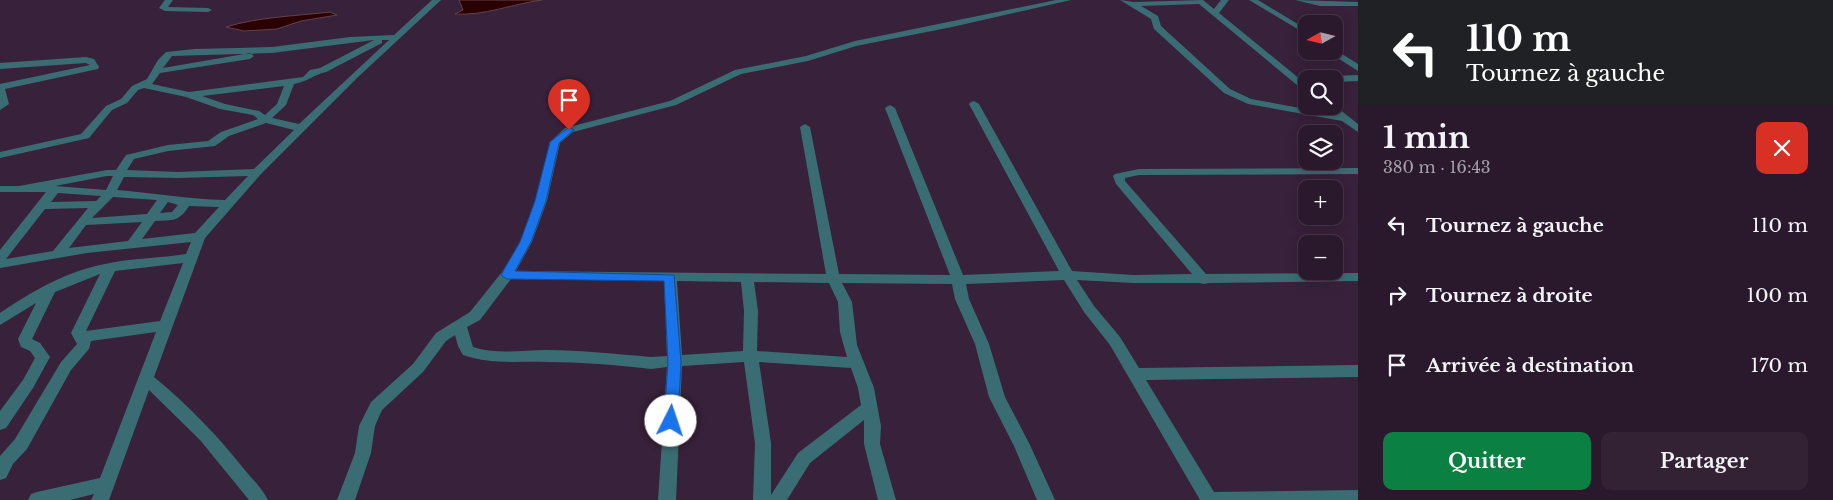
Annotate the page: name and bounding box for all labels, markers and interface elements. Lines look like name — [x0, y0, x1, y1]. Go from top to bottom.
north arrow — [1298, 15, 1342, 60]
map controls — [1298, 15, 1343, 280]
text: 110 m — [1466, 17, 1571, 60]
icon: left — [1383, 20, 1448, 85]
text: Tournez à gauche — [1466, 60, 1665, 87]
button: search — [1298, 70, 1343, 115]
pin — [548, 79, 590, 130]
icon: arrive — [555, 86, 583, 114]
text: 1 min — [1383, 119, 1470, 156]
button: close — [1756, 122, 1808, 174]
button: layers — [1298, 125, 1343, 170]
text: 380 m · 16:43 — [1383, 157, 1491, 177]
button: + — [1298, 180, 1343, 225]
icon: left — [1383, 211, 1411, 239]
text: Tournez à gauche — [1426, 214, 1604, 237]
text: 110 m — [1752, 214, 1808, 237]
button: − — [1298, 235, 1343, 280]
icon: right — [1383, 281, 1411, 309]
text: Tournez à droite — [1426, 284, 1593, 307]
text: 100 m — [1747, 284, 1808, 307]
icon: arrive — [1383, 351, 1411, 379]
text: Arrivée à destination — [1426, 354, 1634, 377]
text: 170 m — [1751, 354, 1808, 377]
position arrow — [644, 394, 696, 446]
button: Quitter — [1383, 432, 1591, 490]
button: Partager — [1601, 432, 1808, 490]

